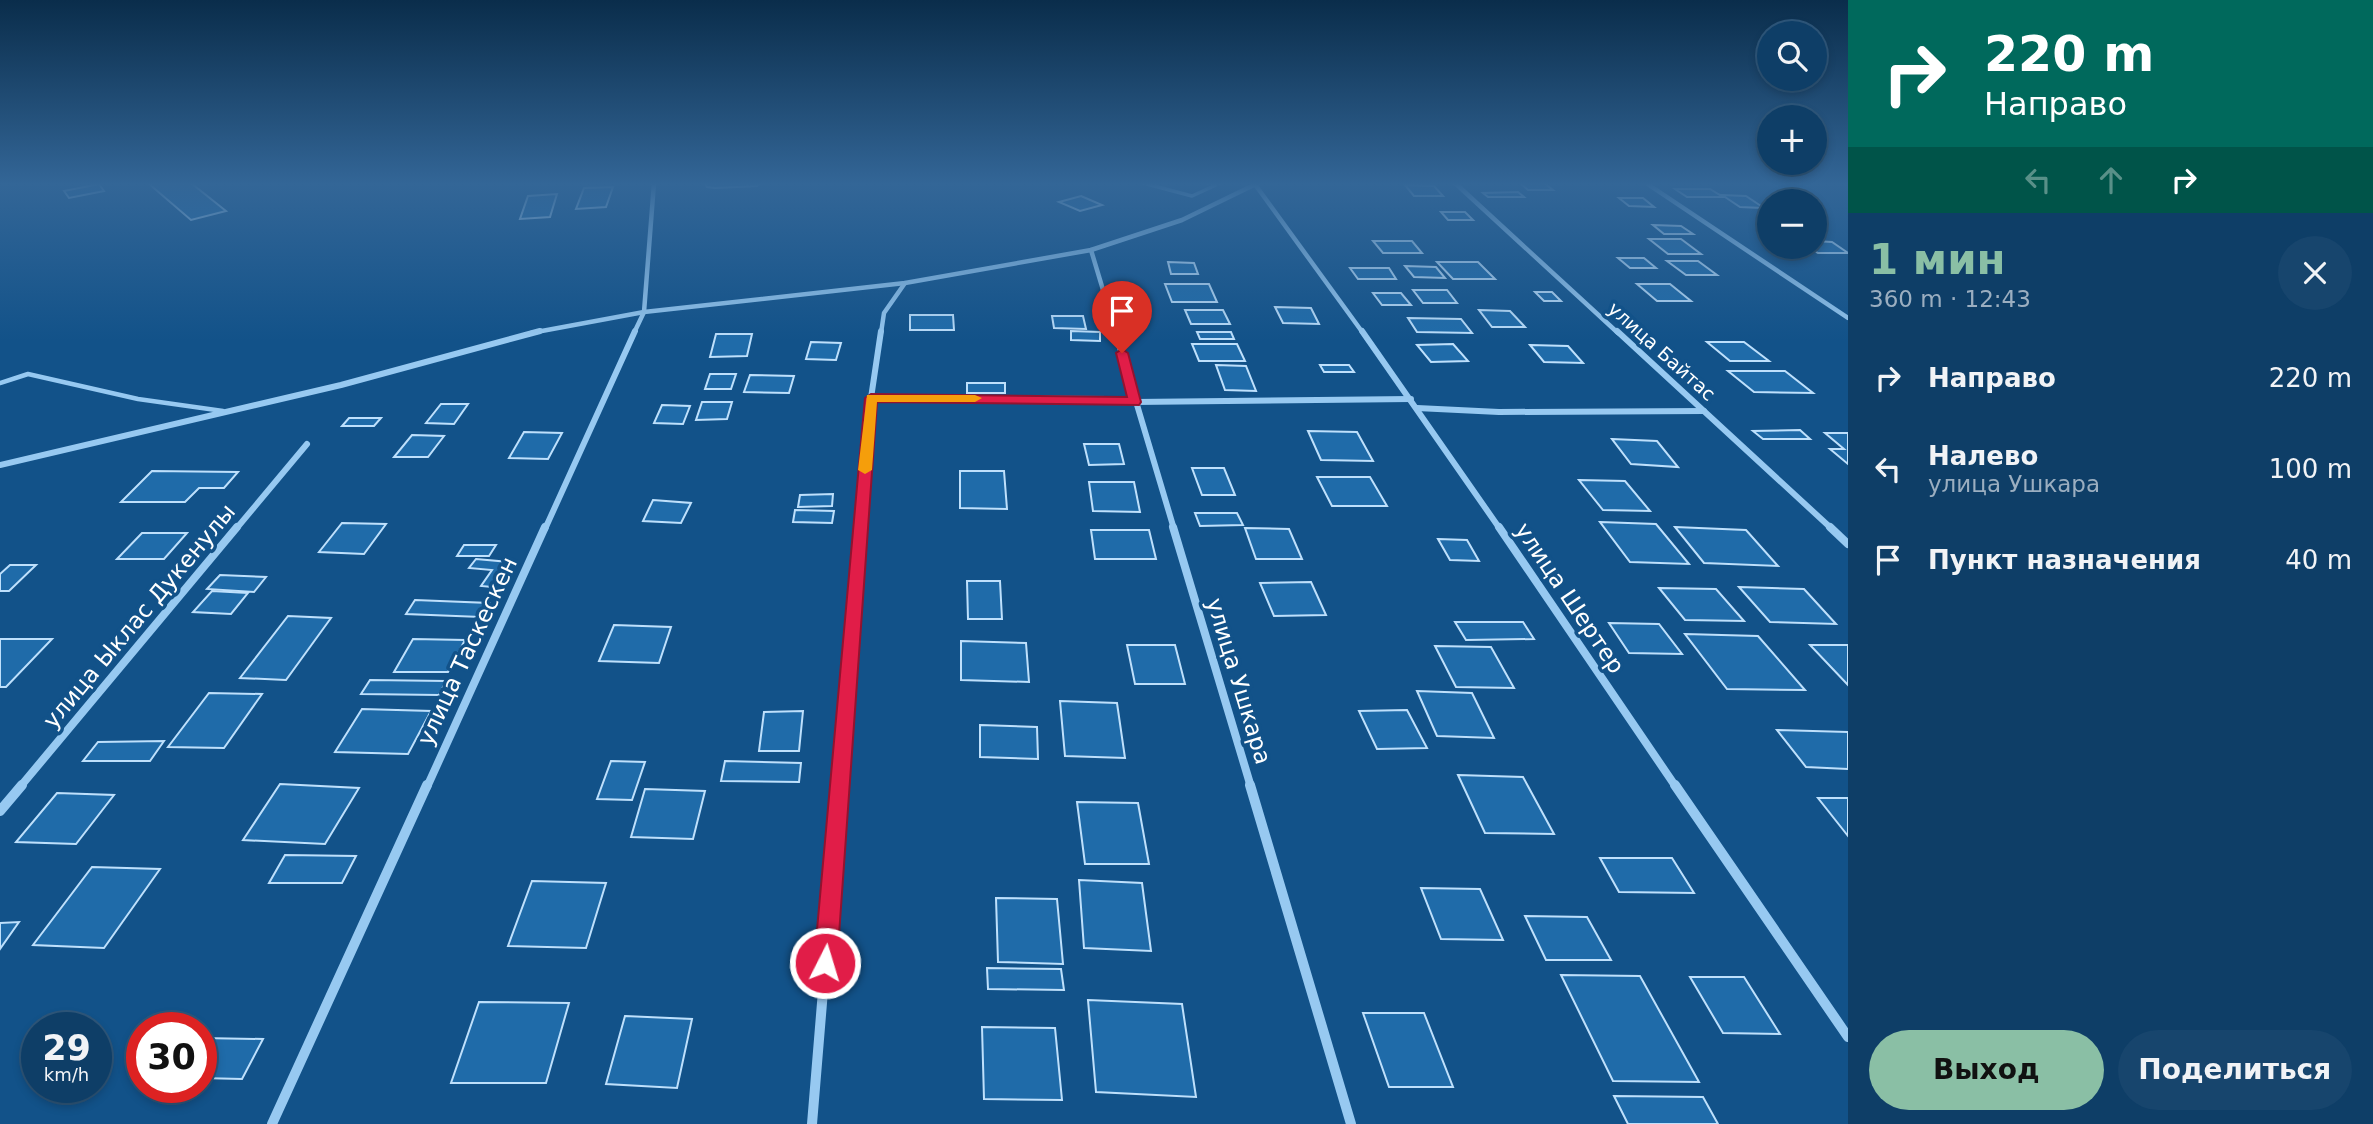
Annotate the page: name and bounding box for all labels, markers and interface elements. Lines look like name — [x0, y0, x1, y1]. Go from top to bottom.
map controls — [1757, 21, 1827, 259]
button: search — [1757, 21, 1827, 91]
text: 220 m — [1984, 26, 2154, 83]
icon: right — [1869, 28, 1960, 119]
text: Направо — [1984, 85, 2127, 123]
button: + — [1757, 105, 1827, 175]
icon: left — [2019, 161, 2057, 199]
icon: ahead — [2092, 161, 2130, 199]
icon: right — [2165, 161, 2203, 199]
button: − — [1757, 189, 1827, 259]
text: 1 мин — [1869, 235, 2006, 284]
button: close — [2278, 236, 2352, 310]
pin — [1092, 281, 1152, 353]
text: 360 m · 12:43 — [1869, 286, 2031, 312]
icon: arrive — [1103, 292, 1141, 330]
street label: улица Байтас — [1604, 297, 1720, 405]
icon: right — [1869, 359, 1907, 397]
text: Направо — [1928, 363, 2056, 393]
text: 220 m — [2269, 363, 2352, 393]
text: Налево — [1928, 441, 2038, 471]
icon: left — [1869, 450, 1907, 488]
text: 100 m — [2269, 454, 2352, 484]
text: улица Ушкара — [1928, 471, 2100, 497]
street label: улица Ыклас Дукенулы — [38, 499, 240, 733]
street label: улица Шертер — [1510, 518, 1630, 678]
icon: arrive — [1869, 541, 1907, 579]
text: Пункт назначения — [1928, 545, 2201, 575]
text: 40 m — [2285, 545, 2352, 575]
street label: улица Таскескен — [412, 553, 522, 749]
street label: улица Ушкара — [1201, 595, 1277, 767]
position arrow — [788, 926, 862, 1000]
speed limit sign: 30 — [126, 1012, 217, 1103]
text: 29 — [42, 1028, 91, 1068]
button: Выход — [1869, 1030, 2104, 1110]
button: Поделиться — [2118, 1030, 2352, 1110]
text: km/h — [44, 1064, 89, 1085]

